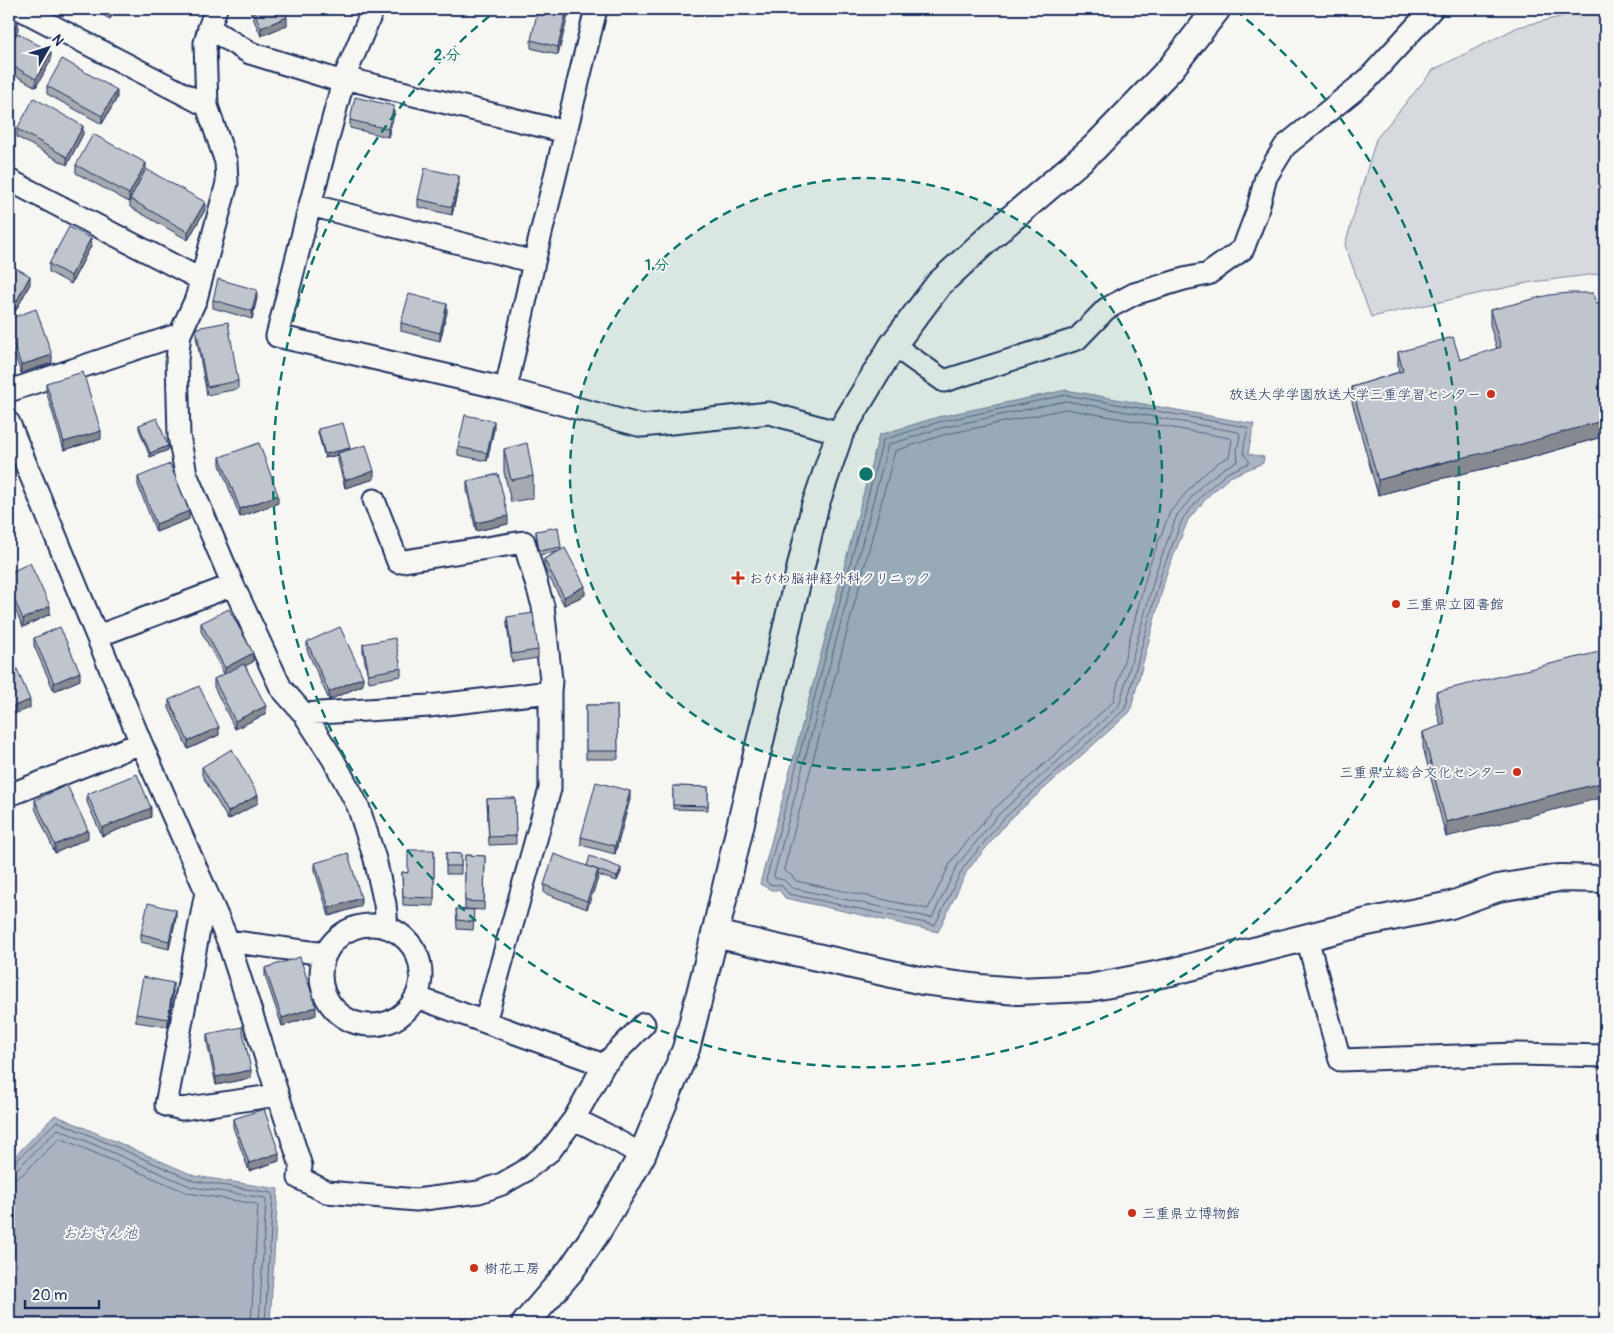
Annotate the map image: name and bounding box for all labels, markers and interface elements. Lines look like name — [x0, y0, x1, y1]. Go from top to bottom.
north arrow — [22, 22, 72, 72]
text: N — [48, 31, 67, 49]
text: 2 分 — [434, 46, 460, 65]
text: 1 分 — [645, 256, 669, 275]
place label: 放送大学学園放送大学三重学習センター — [1230, 386, 1481, 403]
marker: 放送大学学園放送大学三重学習センター — [1485, 388, 1497, 400]
centre of rings — [857, 465, 875, 483]
place label: おがわ脳神経外科クリニック — [749, 570, 931, 587]
marker: おがわ脳神経外科クリニック — [731, 571, 745, 585]
place label: 三重県立図書館 — [1406, 596, 1504, 613]
marker: 三重県立図書館 — [1390, 598, 1402, 610]
place label: 三重県立総合文化センター — [1340, 764, 1507, 781]
marker: 三重県立総合文化センター — [1511, 766, 1523, 778]
place label: 三重県立博物館 — [1142, 1205, 1240, 1222]
marker: 三重県立博物館 — [1126, 1207, 1138, 1219]
water label: おおさん池 — [62, 1224, 138, 1243]
place label: 樹花工房 — [484, 1260, 540, 1277]
marker: 樹花工房 — [468, 1262, 480, 1274]
scale bar — [25, 1278, 99, 1310]
text: 20 m — [32, 1286, 67, 1305]

